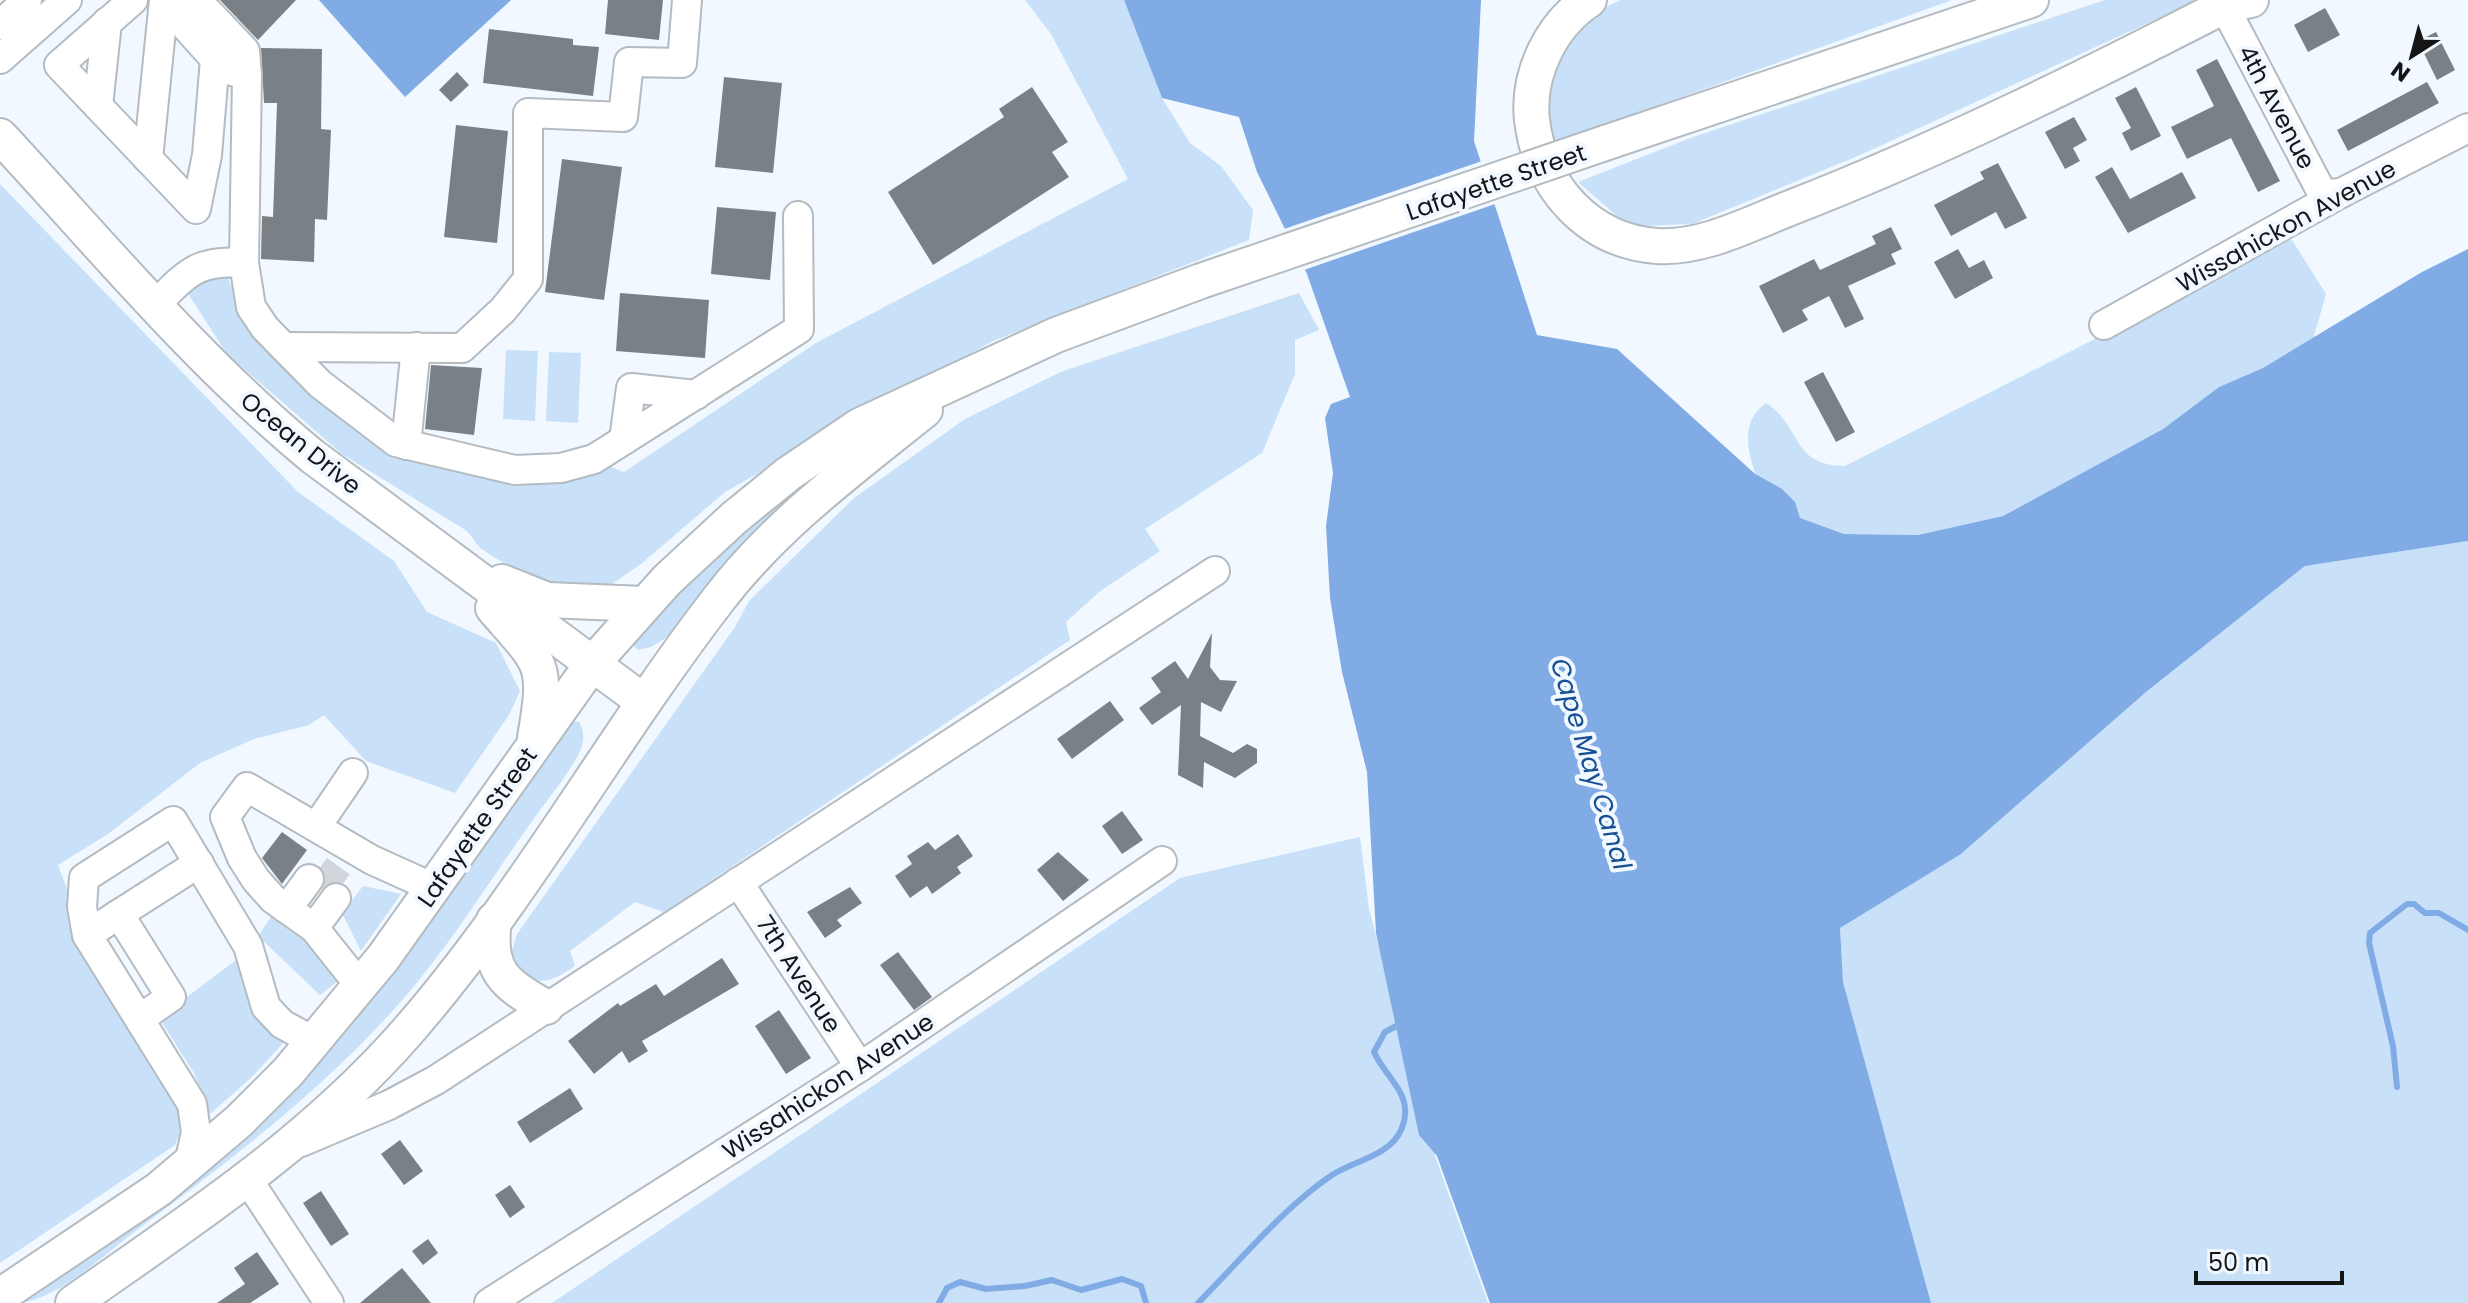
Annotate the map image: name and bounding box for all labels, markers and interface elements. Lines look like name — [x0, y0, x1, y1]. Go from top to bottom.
north arrow — [2372, 16, 2452, 96]
street label: 4th Avenue — [2231, 39, 2323, 175]
text: N — [2385, 54, 2416, 89]
street label: Lafayette Street — [1402, 136, 1590, 228]
street label: Wissahickon Avenue — [2170, 152, 2402, 300]
street label: Ocean Drive — [234, 384, 368, 502]
water label: Cape May Canal — [1542, 654, 1641, 875]
street label: Lafayette Street — [410, 740, 544, 914]
street label: 7th Avenue — [749, 909, 849, 1039]
street label: Wissahickon Avenue — [716, 1005, 940, 1167]
scale bar — [2196, 1235, 2342, 1285]
text: 50 m — [2208, 1246, 2269, 1279]

